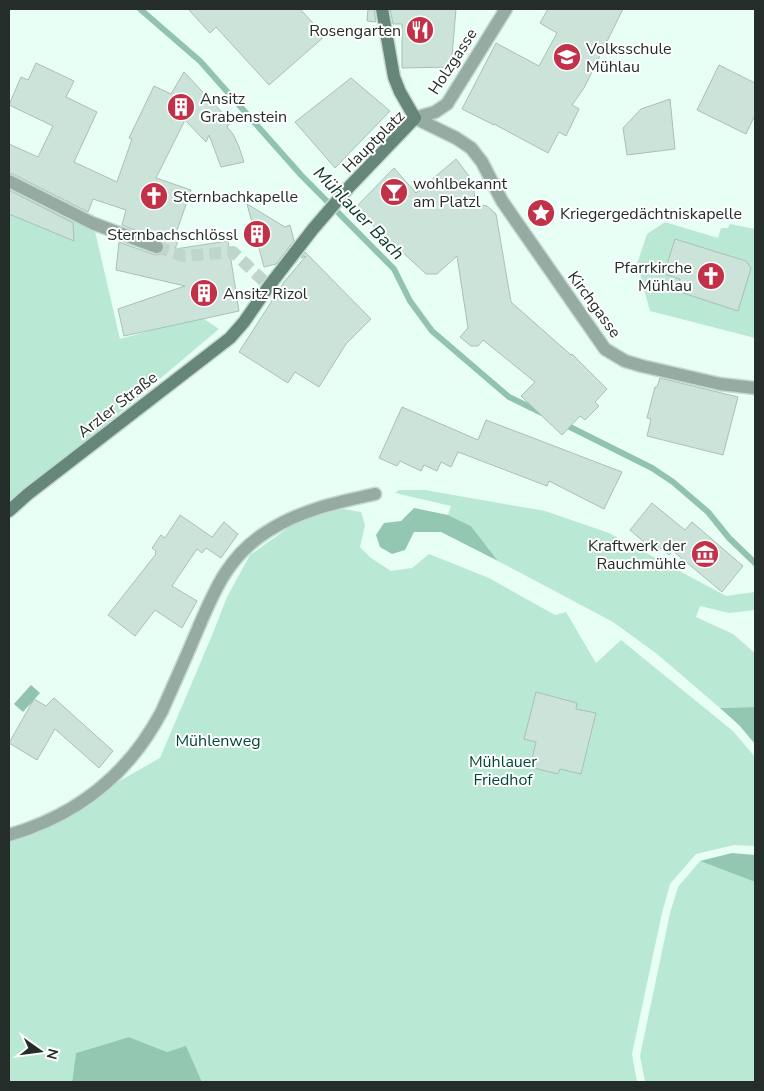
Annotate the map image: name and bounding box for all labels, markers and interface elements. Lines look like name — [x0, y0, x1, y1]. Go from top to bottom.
restaurant icon: Rosengarten — [405, 15, 435, 45]
place label: Rosengarten — [309, 20, 401, 42]
street label: Holzgasse — [423, 24, 482, 99]
place label: Volksschule Mühlau — [585, 38, 672, 78]
school or university icon: Volksschule Mühlau — [552, 42, 582, 72]
place label: Ansitz Grabenstein — [200, 88, 287, 128]
building icon: Ansitz Grabenstein — [166, 92, 196, 122]
street label: Hauptplatz — [338, 106, 410, 178]
water label: Mühlauer Bach — [308, 161, 410, 265]
place label: wohlbekannt am Platzl — [413, 173, 507, 213]
bar icon: wohlbekannt am Platzl — [379, 177, 409, 207]
church icon: Sternbachkapelle — [139, 181, 169, 211]
place label: Sternbachkapelle — [173, 186, 298, 208]
place icon: Kriegergedächtniskapelle — [526, 198, 556, 228]
place label: Kriegergedächtniskapelle — [560, 203, 742, 225]
building icon: Sternbachschlössl — [242, 219, 272, 249]
place label: Sternbachschlössl — [107, 224, 238, 246]
place label: Pfarrkirche Mühlau — [614, 257, 692, 297]
church icon: Pfarrkirche Mühlau — [696, 261, 726, 291]
street label: Kirchgasse — [562, 267, 626, 342]
building icon: Ansitz Rizol — [189, 278, 219, 308]
place label: Ansitz Rizol — [223, 283, 308, 305]
street label: Arzler Straße — [73, 367, 162, 443]
place label: Kraftwerk der Rauchmühle — [588, 535, 686, 575]
museum icon: Kraftwerk der Rauchmühle — [690, 539, 720, 569]
park label: Mühlenweg — [175, 730, 261, 752]
park label: Mühlauer Friedhof — [469, 751, 537, 791]
north arrow — [15, 1026, 65, 1076]
text: N — [42, 1047, 63, 1061]

